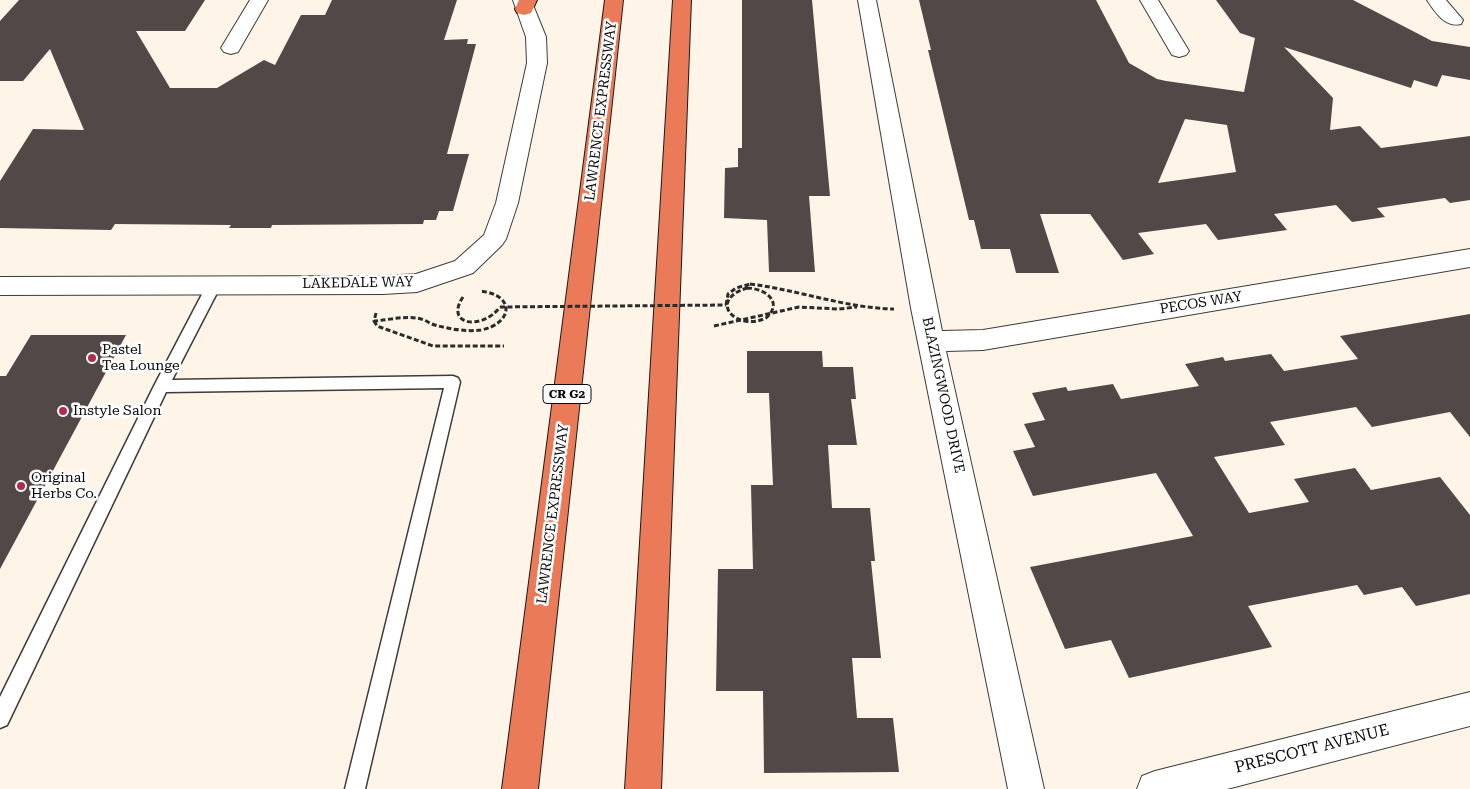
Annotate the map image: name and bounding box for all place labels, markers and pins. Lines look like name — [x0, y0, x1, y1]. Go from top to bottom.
place label: Pastel Tea Lounge — [102, 342, 180, 374]
marker: Pastel Tea Lounge — [86, 352, 98, 364]
place label: Instyle Salon — [73, 403, 161, 419]
marker: Instyle Salon — [57, 405, 69, 417]
place label: Original Herbs Co. — [31, 470, 97, 502]
marker: Original Herbs Co. — [15, 480, 27, 492]

